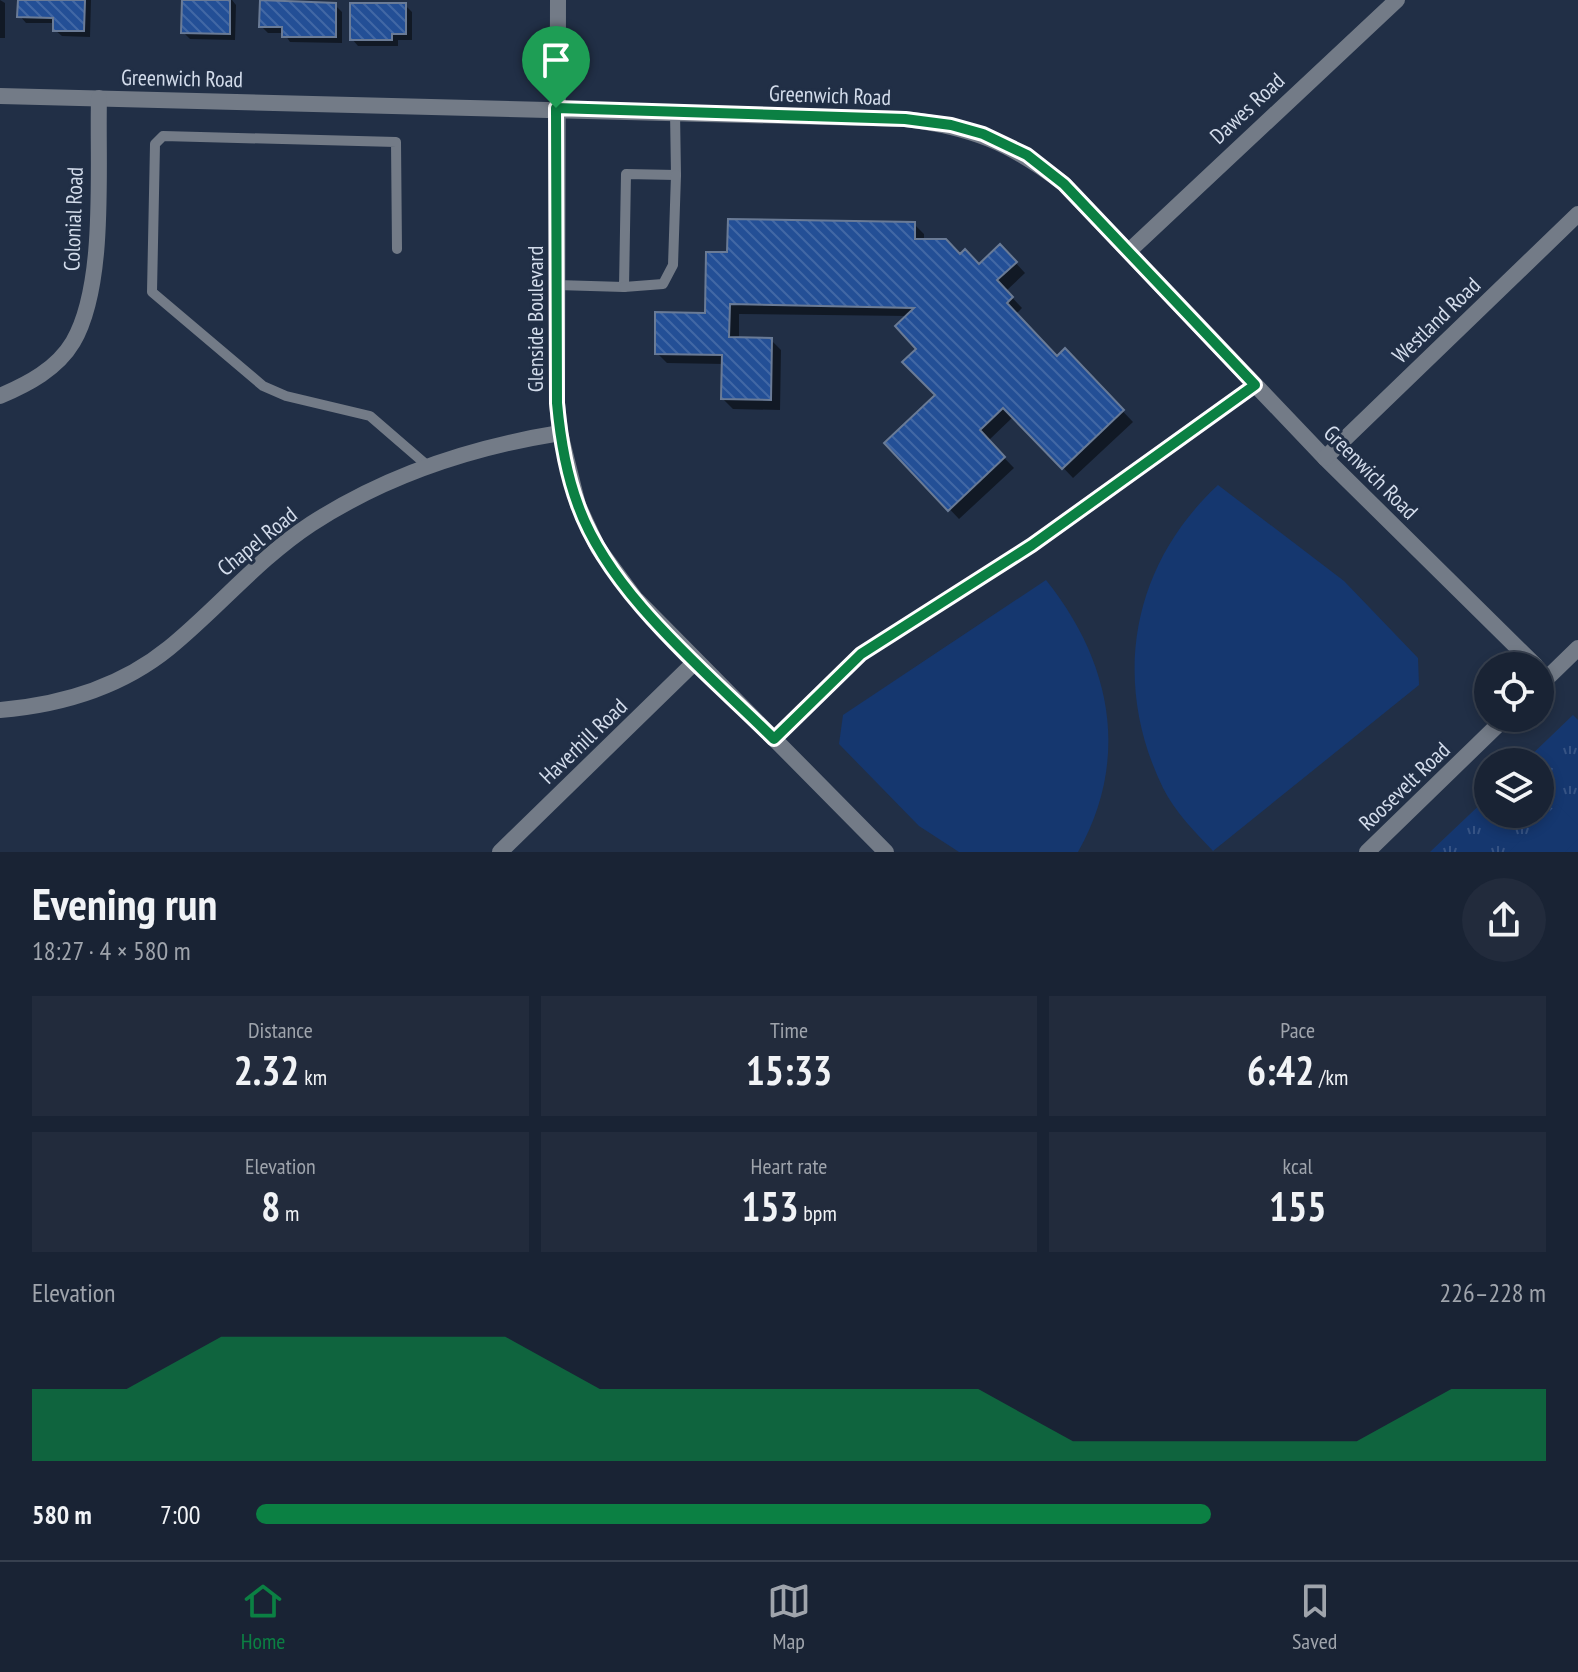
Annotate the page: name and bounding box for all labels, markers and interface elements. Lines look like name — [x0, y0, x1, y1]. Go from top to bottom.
pin — [522, 26, 590, 108]
icon: arrive — [534, 38, 578, 82]
street label: Greenwich Road — [121, 63, 243, 93]
street label: Dawes Road — [1204, 66, 1290, 150]
street label: Greenwich Road — [769, 79, 891, 111]
street label: Colonial Road — [57, 166, 89, 272]
street label: Glenside Boulevard — [521, 246, 549, 392]
street label: Westland Road — [1386, 271, 1486, 369]
street label: Greenwich Road — [1318, 419, 1424, 525]
street label: Chapel Road — [211, 500, 303, 582]
map controls — [1474, 652, 1554, 828]
button: locate — [1474, 652, 1554, 732]
street label: Haverhill Road — [533, 692, 633, 790]
street label: Roosevelt Road — [1353, 736, 1455, 836]
button: layers — [1474, 748, 1554, 828]
text: Evening run — [32, 875, 217, 932]
button: share — [1462, 878, 1546, 962]
text: 18:27 · 4 × 580 m — [32, 934, 191, 967]
text: Distance — [248, 1016, 313, 1044]
text: Time — [770, 1016, 808, 1044]
text: Pace — [1280, 1016, 1315, 1044]
text: 2.32 — [234, 1044, 299, 1096]
text: 15:33 — [746, 1044, 832, 1096]
text: 6:42 — [1247, 1044, 1314, 1096]
text: km — [299, 1063, 327, 1091]
text: /km — [1314, 1063, 1348, 1091]
text: Elevation — [245, 1152, 316, 1180]
text: Heart rate — [751, 1152, 827, 1180]
text: kcal — [1283, 1152, 1313, 1180]
text: 8 — [261, 1180, 280, 1232]
text: 153 — [741, 1180, 799, 1232]
text: 155 — [1269, 1180, 1326, 1232]
text: m — [280, 1199, 299, 1227]
text: bpm — [799, 1199, 837, 1227]
text: Elevation — [32, 1276, 115, 1309]
text: 226–228 m — [1440, 1276, 1546, 1309]
text: 580 m — [32, 1498, 92, 1531]
text: 7:00 — [160, 1498, 200, 1531]
tab: Home — [241, 1579, 285, 1655]
tab: Map — [767, 1579, 811, 1655]
tab: Saved — [1292, 1579, 1337, 1655]

